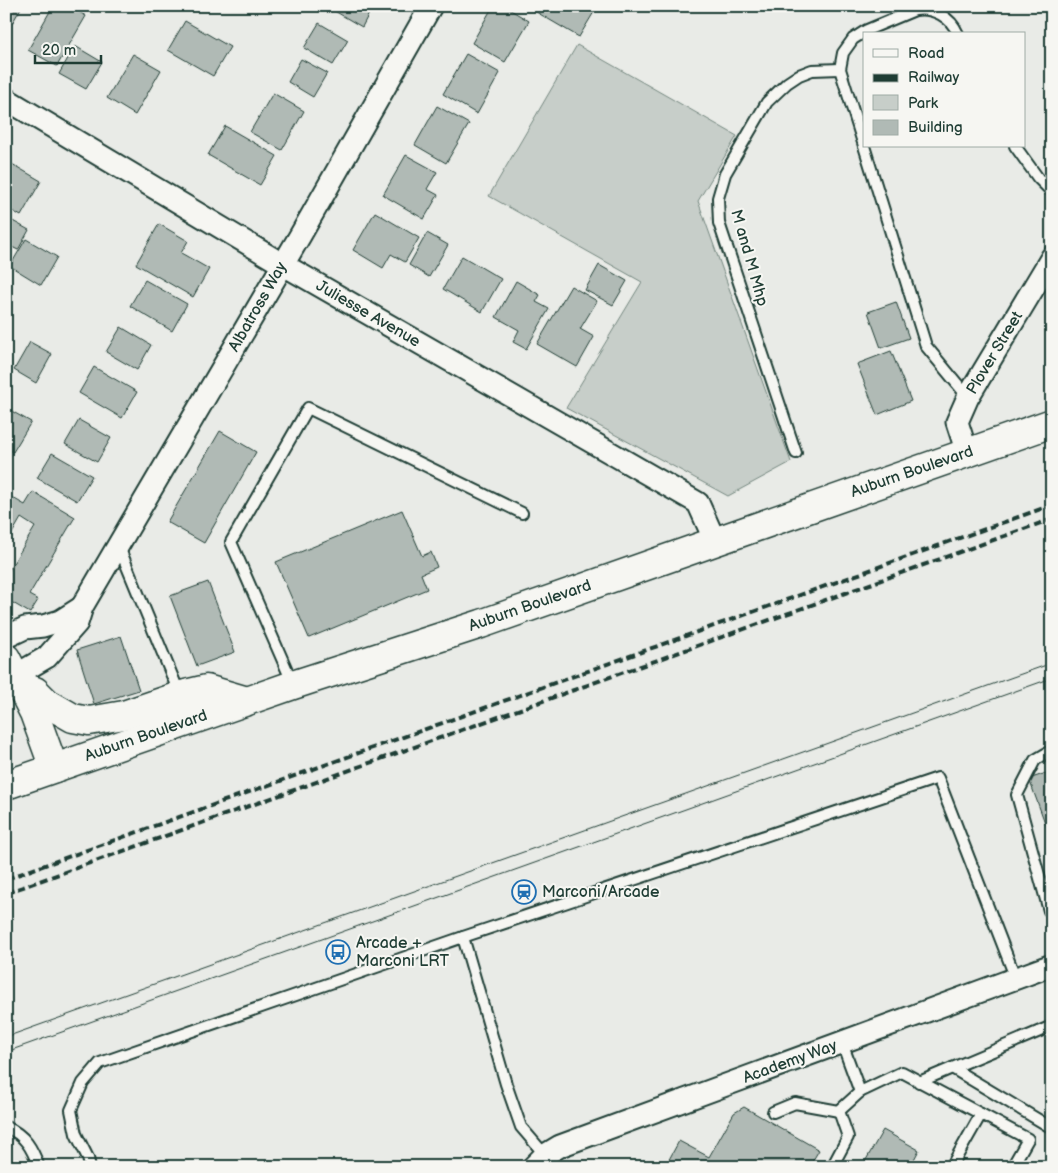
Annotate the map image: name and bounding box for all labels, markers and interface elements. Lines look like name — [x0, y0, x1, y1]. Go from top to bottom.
scale bar — [35, 32, 101, 64]
legend — [863, 32, 1026, 148]
text: 20 m — [42, 41, 76, 60]
text: Road — [908, 44, 944, 63]
text: Railway — [908, 68, 959, 87]
text: Park — [908, 94, 939, 113]
text: Building — [908, 118, 963, 137]
street label: M and M Mhp — [726, 207, 772, 309]
street label: Albatross Way — [225, 258, 292, 355]
street label: Juliesse Avenue — [312, 276, 424, 352]
street label: Plover Street — [963, 308, 1027, 398]
street label: Auburn Boulevard — [848, 442, 976, 502]
street label: Auburn Boulevard — [466, 576, 594, 636]
street label: Auburn Boulevard — [82, 706, 210, 766]
station icon: Marconi/Arcade — [511, 879, 537, 905]
place label: Marconi/Arcade — [542, 883, 660, 902]
place label: Arcade + Marconi LRT — [356, 934, 450, 971]
bus stop icon: Arcade + Marconi LRT — [325, 939, 351, 965]
street label: Academy Way — [740, 1036, 840, 1088]

